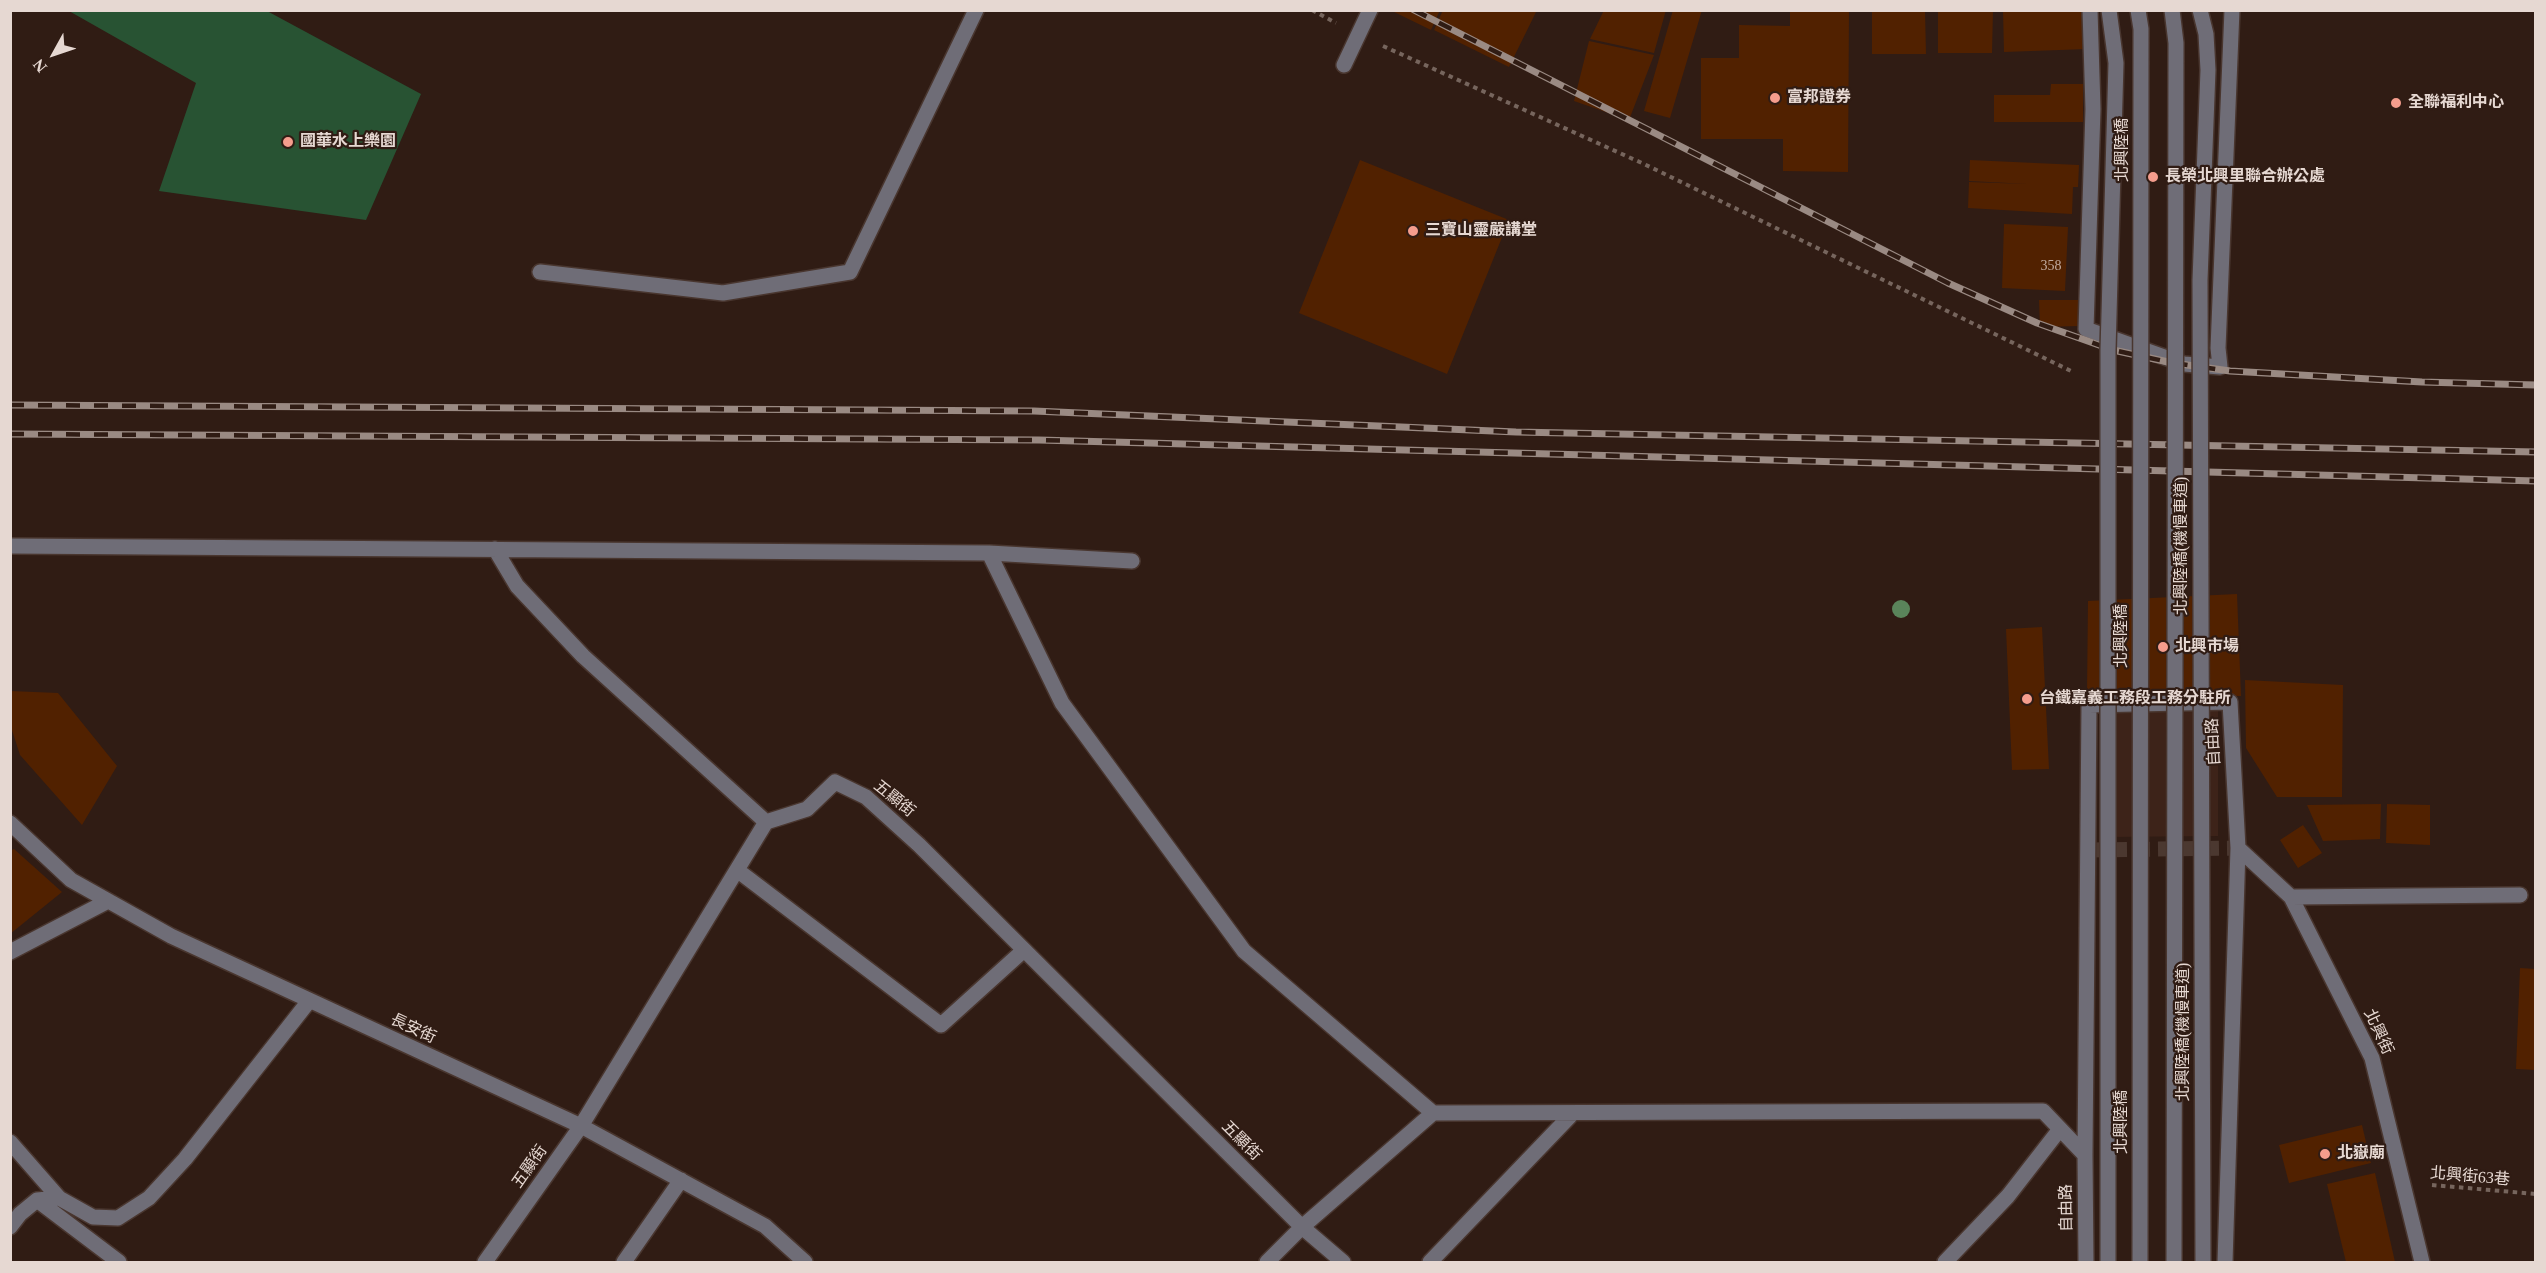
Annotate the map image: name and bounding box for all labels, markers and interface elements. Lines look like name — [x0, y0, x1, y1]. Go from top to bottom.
north arrow — [24, 24, 84, 84]
text: N — [30, 56, 50, 76]
place label: 富邦證券 — [1787, 88, 1851, 108]
marker: 富邦證券 — [1768, 91, 1782, 105]
place label: 全聯福利中心 — [2408, 93, 2504, 113]
marker: 全聯福利中心 — [2389, 96, 2403, 110]
street label: 北興陸橋 — [2113, 118, 2133, 182]
place label: 國華水上樂園 — [300, 132, 396, 152]
marker: 國華水上樂園 — [281, 135, 295, 149]
place label: 長榮北興里聯合辦公處 — [2165, 167, 2325, 187]
marker: 長榮北興里聯合辦公處 — [2146, 170, 2160, 184]
place label: 三寶山靈嚴講堂 — [1425, 221, 1537, 241]
marker: 三寶山靈嚴講堂 — [1406, 224, 1420, 238]
house number: 358 — [2040, 258, 2062, 274]
street label: 北興陸橋(機慢車道) — [2172, 477, 2192, 615]
street label: 北興陸橋 — [2112, 604, 2132, 668]
place label: 北興市場 — [2175, 637, 2239, 657]
marker: 北興市場 — [2156, 640, 2170, 654]
place label: 台鐵嘉義工務段工務分駐所 — [2039, 689, 2231, 709]
marker: 台鐵嘉義工務段工務分駐所 — [2020, 692, 2034, 706]
street label: 自由路 — [2203, 718, 2225, 766]
street label: 五顯街 — [869, 776, 919, 822]
street label: 北興陸橋(機慢車道) — [2174, 963, 2194, 1101]
street label: 北興街 — [2359, 1006, 2397, 1058]
street label: 長安街 — [387, 1010, 439, 1048]
street label: 北興陸橋 — [2112, 1090, 2132, 1154]
street label: 五顯街 — [1217, 1117, 1265, 1165]
street label: 五顯街 — [508, 1142, 552, 1192]
place label: 北嶽廟 — [2337, 1144, 2385, 1164]
marker: 北嶽廟 — [2318, 1147, 2332, 1161]
street label: 北興街63巷 — [2429, 1164, 2511, 1190]
street label: 自由路 — [2057, 1184, 2077, 1232]

